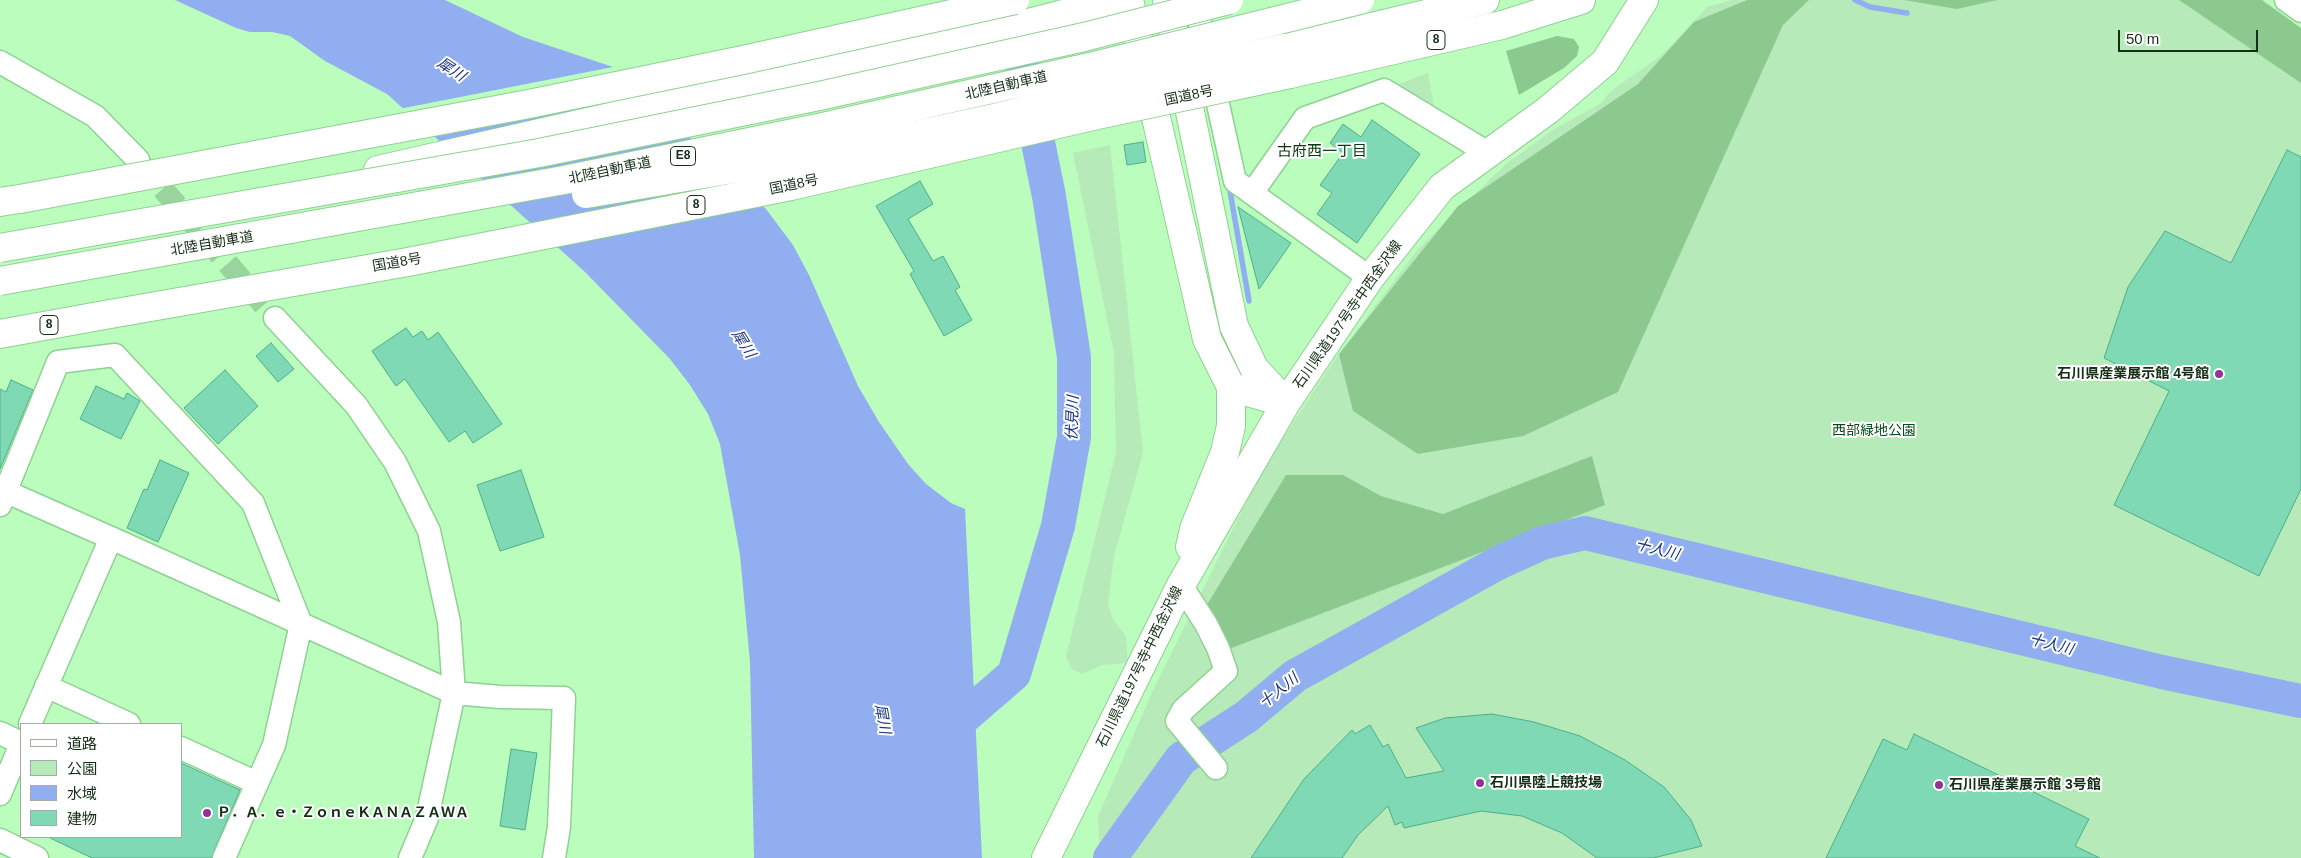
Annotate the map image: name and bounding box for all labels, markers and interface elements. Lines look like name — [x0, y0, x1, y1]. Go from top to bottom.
scale bar — [2121, 20, 2261, 52]
road number: 8 — [1427, 30, 1445, 50]
text: 50 m — [2126, 30, 2159, 47]
water label: 犀川 — [434, 54, 468, 86]
street label: 北陸自動車道 — [963, 68, 1049, 104]
street label: 国道8号 — [1163, 83, 1215, 109]
district label: 古府西一丁目 — [1277, 143, 1367, 161]
road number: E8 — [670, 146, 696, 166]
street label: 北陸自動車道 — [567, 154, 653, 188]
street label: 国道8号 — [768, 172, 820, 198]
road number: 8 — [687, 196, 705, 214]
street label: 北陸自動車道 — [169, 228, 255, 260]
street label: 石川県道197号寺中西金沢線 — [1290, 238, 1406, 392]
street label: 国道8号 — [371, 250, 423, 276]
road number: 8 — [40, 316, 58, 334]
water label: 犀川 — [727, 327, 759, 361]
place label: 石川県産業展示館 4号館 — [2057, 366, 2209, 382]
marker: 石川県産業展示館 4号館 — [2213, 368, 2225, 380]
water label: 伏見川 — [1063, 395, 1083, 441]
park label: 西部緑地公園 — [1832, 423, 1916, 439]
water label: 十人川 — [1633, 536, 1681, 564]
street label: 石川県道197号寺中西金沢線 — [1094, 584, 1186, 750]
water label: 十人川 — [2027, 631, 2075, 659]
water label: 十人川 — [1256, 670, 1302, 712]
water label: 犀川 — [871, 703, 893, 735]
legend — [20, 723, 182, 838]
text: 道路 — [67, 735, 97, 752]
text: 公園 — [67, 760, 97, 777]
place label: 石川県陸上競技場 — [1490, 775, 1602, 791]
marker: 石川県陸上競技場 — [1474, 777, 1486, 789]
place label: 石川県産業展示館 3号館 — [1949, 777, 2101, 793]
marker: 石川県産業展示館 3号館 — [1933, 779, 1945, 791]
text: 水域 — [67, 785, 97, 802]
place label: Ｐ．Ａ．ｅ・ＺｏｎｅＫＡＮＡＺＡＷＡ — [217, 805, 469, 821]
marker: Ｐ．Ａ．ｅ・ＺｏｎｅＫＡＮＡＺＡＷＡ — [201, 807, 213, 819]
text: 建物 — [67, 810, 97, 827]

